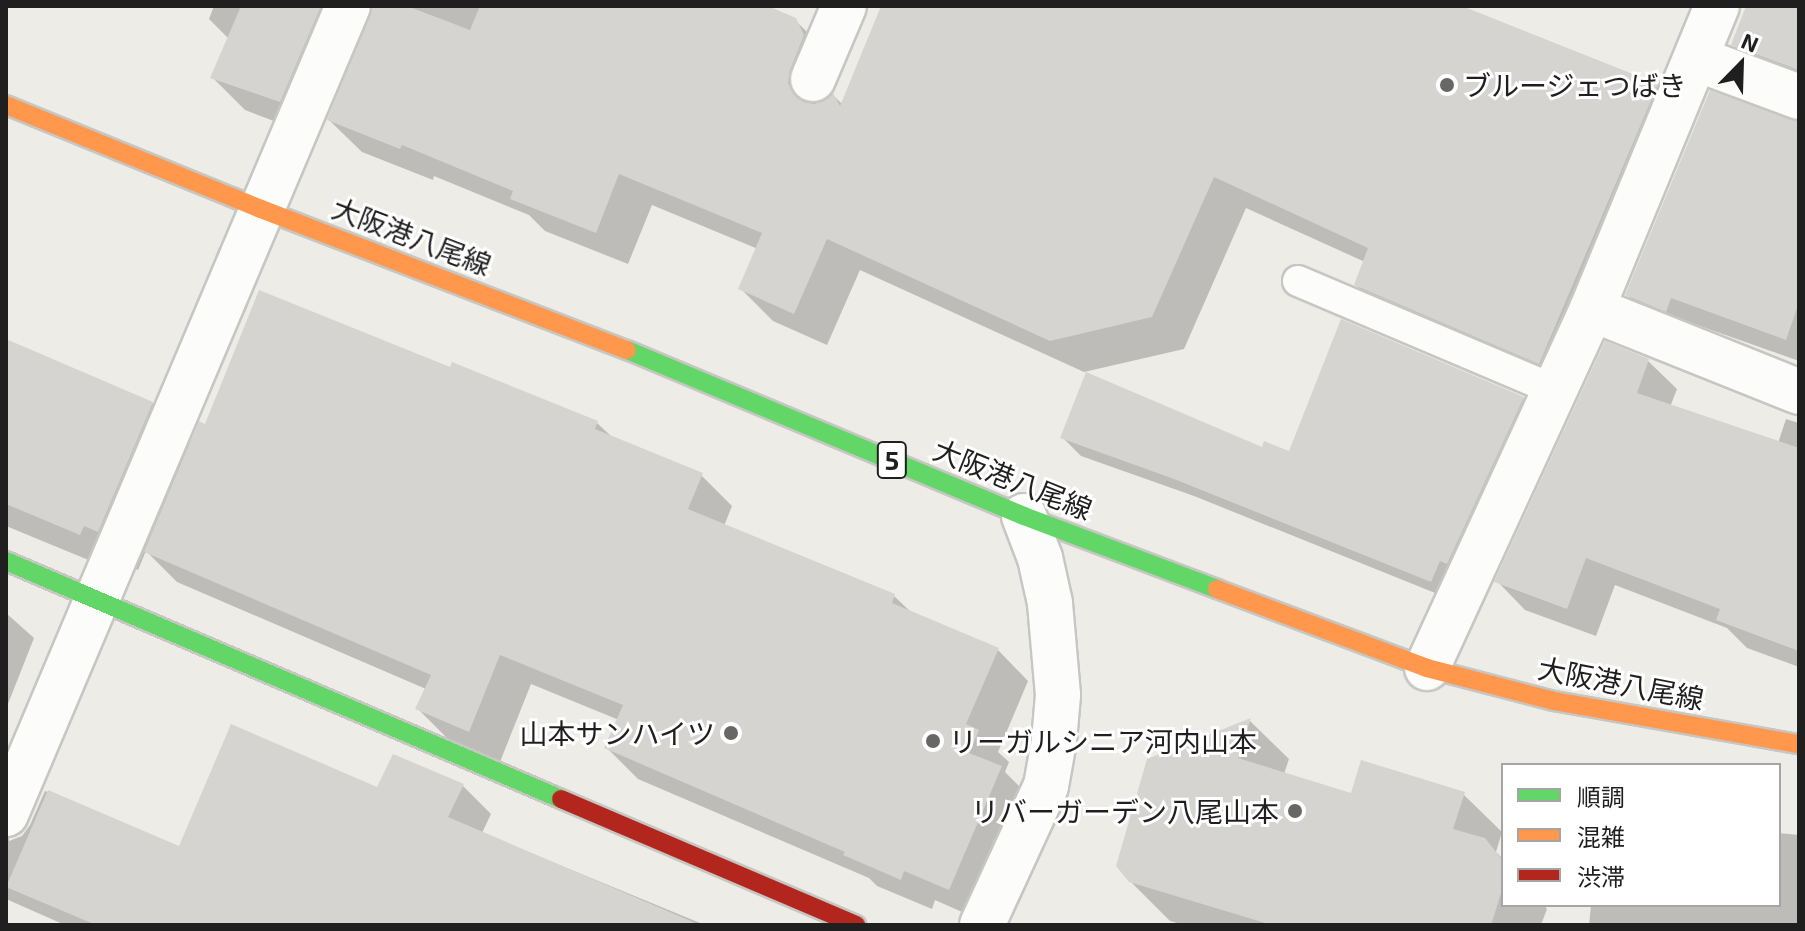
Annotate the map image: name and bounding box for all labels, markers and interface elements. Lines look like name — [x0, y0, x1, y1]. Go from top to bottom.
north arrow — [1701, 24, 1781, 104]
text: N — [1738, 27, 1763, 57]
place label: ブルージェつばき — [1463, 68, 1687, 102]
marker: ブルージェつばき — [1438, 76, 1456, 94]
street label: 大阪港八尾線 — [328, 190, 496, 282]
street label: 大阪港八尾線 — [929, 432, 1097, 526]
road number: 5 — [876, 438, 908, 482]
street label: 大阪港八尾線 — [1535, 650, 1707, 716]
place label: 山本サンハイツ — [519, 716, 715, 750]
marker: 山本サンハイツ — [722, 724, 740, 742]
place label: リーガルシニア河内山本 — [949, 724, 1257, 758]
marker: リーガルシニア河内山本 — [924, 732, 942, 750]
legend — [1501, 763, 1781, 907]
text: 順調 — [1577, 782, 1625, 811]
place label: リバーガーデン八尾山本 — [971, 794, 1279, 828]
marker: リバーガーデン八尾山本 — [1286, 802, 1304, 820]
text: 混雑 — [1577, 822, 1625, 851]
text: 渋滞 — [1577, 862, 1625, 891]

